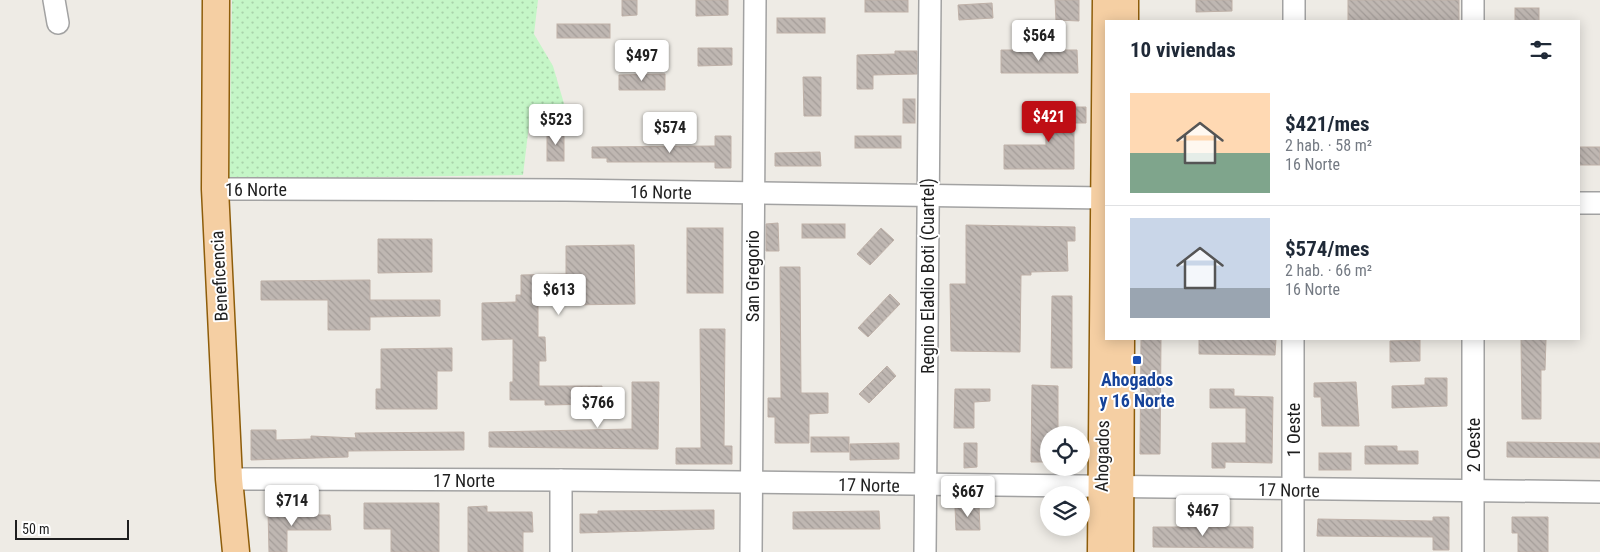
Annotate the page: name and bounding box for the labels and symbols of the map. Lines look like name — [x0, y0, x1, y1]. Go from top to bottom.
pin: $564 — [1009, 20, 1069, 62]
pin: $497 — [612, 39, 672, 82]
pin: $421 — [1019, 100, 1079, 143]
pin: $523 — [526, 104, 586, 146]
pin: $574 — [640, 112, 700, 154]
street label: Regino Eladio Boti (Cuartel) — [917, 178, 939, 374]
street label: 16 Norte — [225, 179, 287, 200]
street label: 16 Norte — [630, 181, 692, 203]
street label: Beneficencia — [206, 230, 232, 322]
street label: San Gregorio — [742, 230, 763, 322]
pin: $613 — [529, 274, 589, 316]
marker: Ahogados y 16 Norte — [1131, 354, 1143, 366]
place label: Ahogados y 16 Norte — [1099, 369, 1175, 411]
pin: $766 — [568, 386, 628, 429]
street label: 1 Oeste — [1283, 403, 1304, 457]
street label: 2 Oeste — [1463, 418, 1484, 472]
street label: Ahogados — [1091, 420, 1113, 492]
street label: 17 Norte — [433, 470, 495, 491]
street label: 17 Norte — [838, 474, 900, 496]
pin: $667 — [938, 476, 998, 518]
street label: 17 Norte — [1258, 479, 1320, 501]
pin: $714 — [262, 484, 322, 527]
pin: $467 — [1173, 494, 1233, 537]
scale bar — [15, 517, 129, 540]

